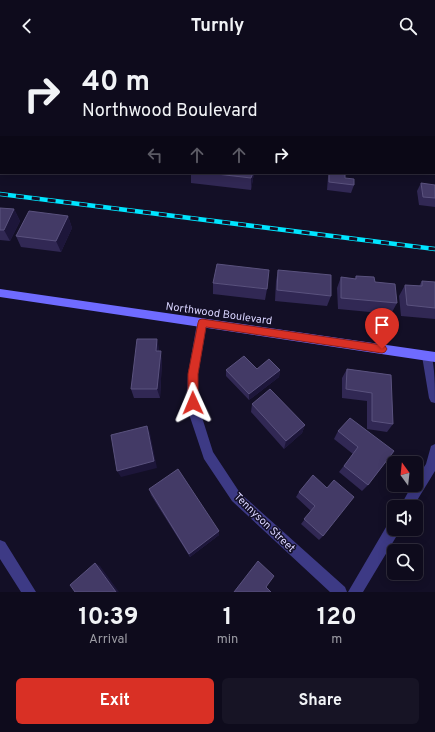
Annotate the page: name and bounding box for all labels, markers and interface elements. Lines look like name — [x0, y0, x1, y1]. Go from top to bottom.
icon: back — [16, 15, 38, 37]
text: Turnly — [191, 15, 244, 38]
icon: search — [397, 15, 419, 37]
text: 40 m — [82, 65, 150, 101]
icon: right — [16, 68, 68, 120]
text: Northwood Boulevard — [82, 100, 258, 123]
icon: left — [144, 144, 166, 166]
icon: ahead — [186, 144, 208, 166]
icon: ahead — [228, 144, 250, 166]
icon: right — [270, 144, 292, 166]
street label: Northwood Boulevard — [165, 300, 273, 328]
pin — [365, 308, 399, 349]
icon: arrive — [371, 314, 393, 336]
position arrow — [172, 382, 214, 424]
north arrow — [387, 456, 423, 492]
map controls — [387, 456, 423, 580]
street label: Tennyson Street — [231, 490, 298, 555]
button: sound — [387, 500, 423, 536]
button: search — [387, 544, 423, 580]
text: 10:39 — [78, 603, 139, 633]
text: 1 — [223, 603, 232, 633]
text: 120 — [317, 603, 357, 633]
text: Arrival — [89, 632, 128, 648]
text: min — [217, 632, 238, 648]
text: m — [331, 632, 342, 648]
button: Exit — [16, 678, 214, 724]
button: Share — [222, 678, 419, 724]

